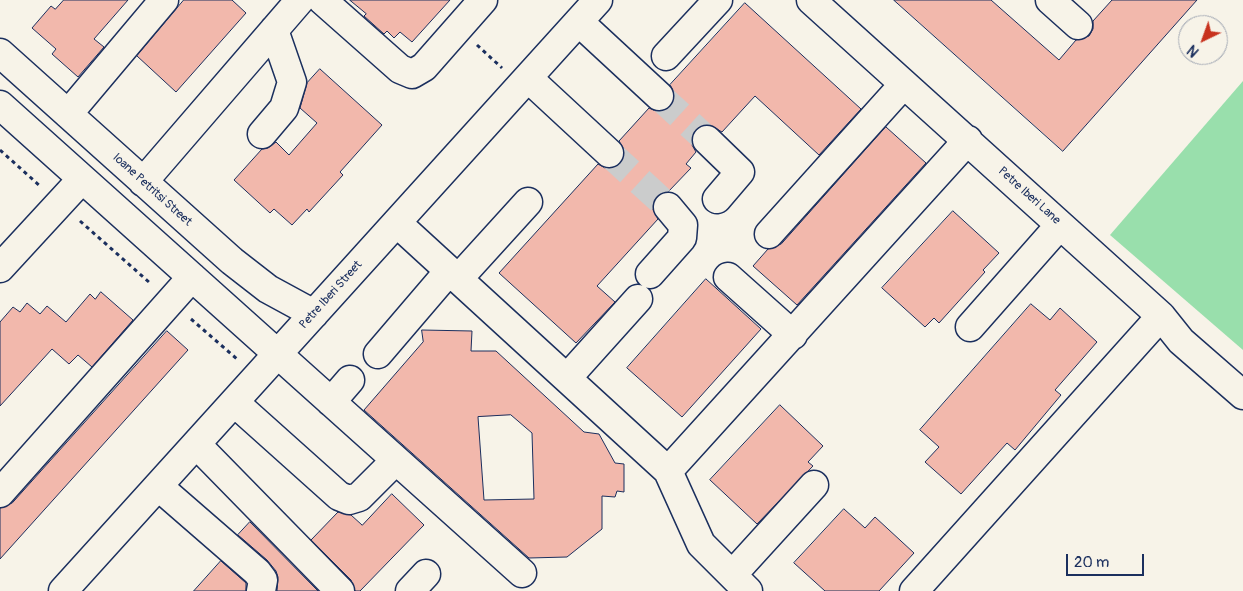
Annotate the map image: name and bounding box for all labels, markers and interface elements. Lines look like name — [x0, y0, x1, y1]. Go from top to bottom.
north arrow — [1178, 15, 1228, 65]
text: N — [1184, 41, 1203, 60]
street label: Ioane Petritsi Street — [109, 151, 195, 229]
street label: Petre Iberi Lane — [995, 164, 1063, 228]
street label: Petre Iberi Street — [297, 258, 365, 332]
scale bar — [1068, 544, 1146, 576]
text: 20 m — [1074, 553, 1109, 572]

